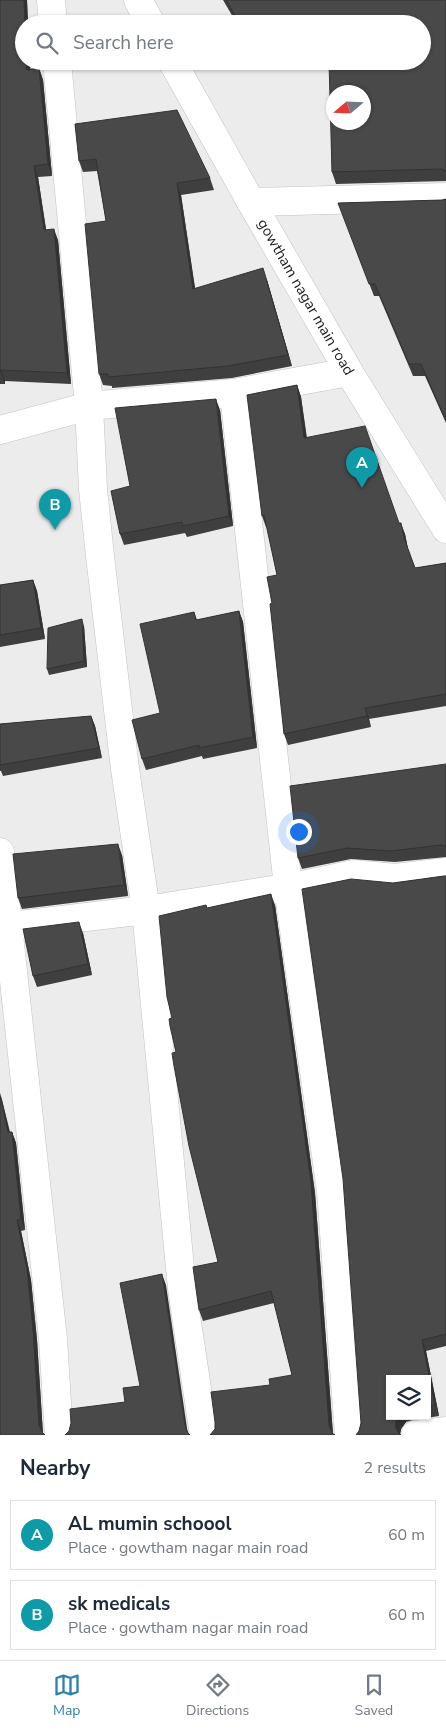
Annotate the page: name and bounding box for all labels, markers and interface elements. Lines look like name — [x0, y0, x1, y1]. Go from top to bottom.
search box — [15, 15, 431, 70]
icon: search — [33, 29, 61, 57]
text: Search here — [73, 30, 174, 56]
north arrow — [326, 85, 371, 130]
street label: gowtham nagar main road — [253, 215, 359, 379]
pin: A — [346, 447, 378, 488]
pin: B — [39, 489, 71, 530]
your location — [286, 819, 312, 845]
map controls — [386, 1375, 431, 1420]
button: layers — [386, 1375, 431, 1420]
text: Nearby — [20, 1454, 90, 1482]
text: 2 results — [364, 1457, 426, 1479]
text: AL mumin schoool — [68, 1511, 232, 1537]
text: A — [31, 1524, 43, 1546]
text: 60 m — [388, 1524, 425, 1546]
text: Place · gowtham nagar main road — [68, 1537, 308, 1559]
text: sk medicals — [68, 1591, 170, 1617]
text: B — [31, 1604, 43, 1626]
text: 60 m — [388, 1604, 425, 1626]
text: Place · gowtham nagar main road — [68, 1617, 308, 1639]
tab: Map — [53, 1671, 81, 1720]
tab: Directions — [186, 1671, 249, 1720]
tab: Saved — [355, 1671, 393, 1720]

